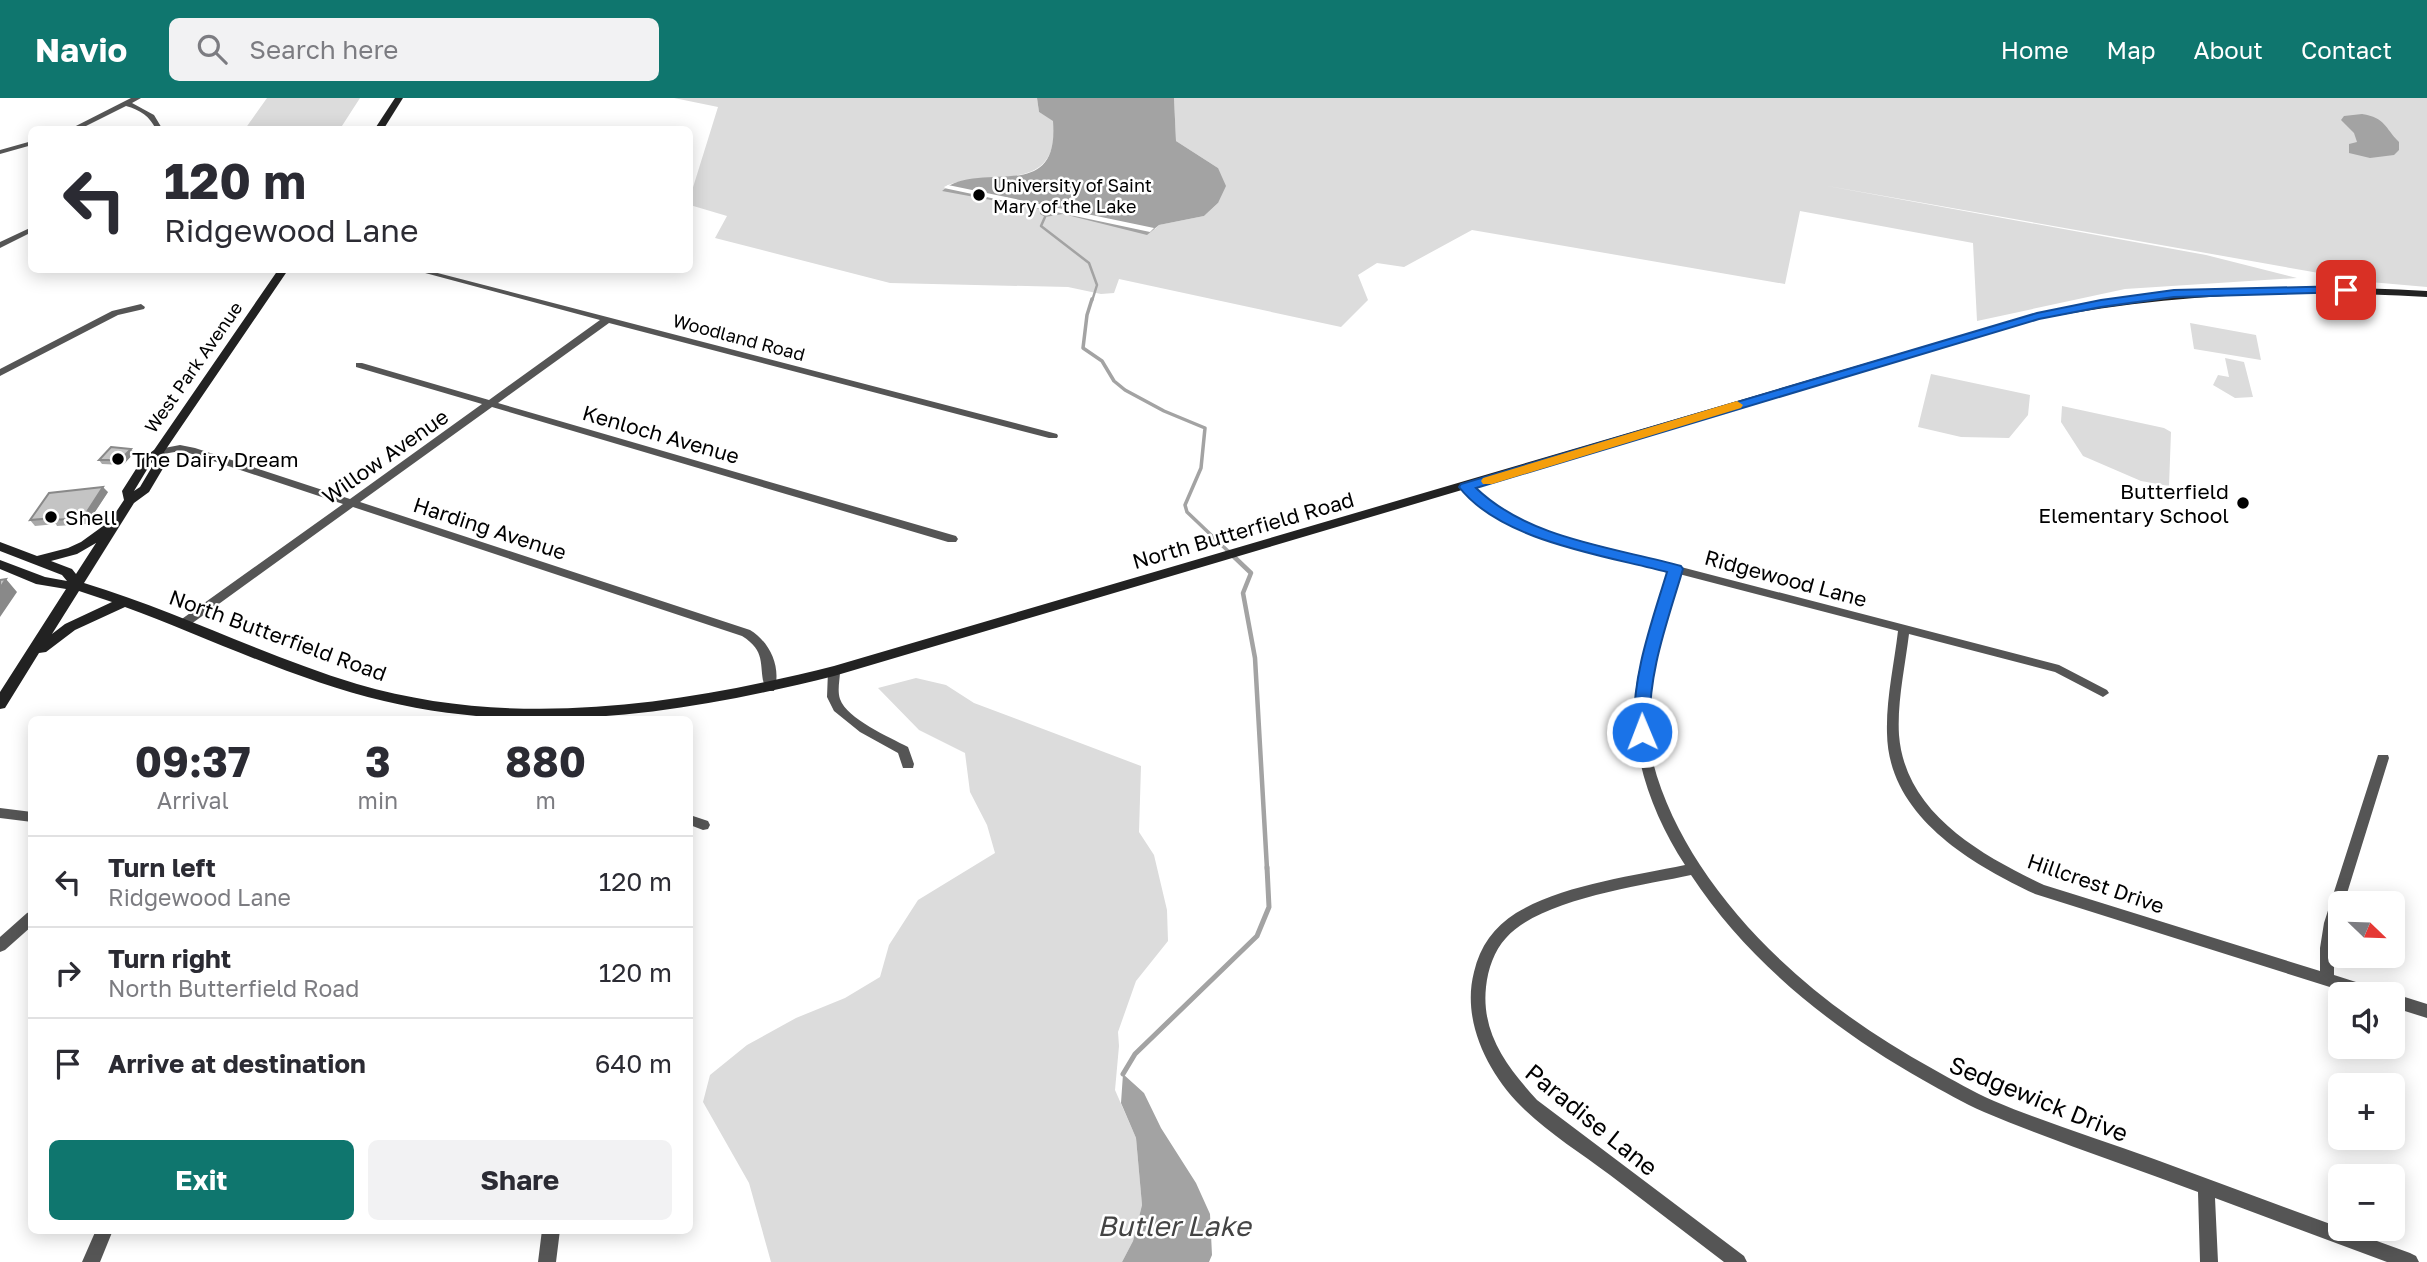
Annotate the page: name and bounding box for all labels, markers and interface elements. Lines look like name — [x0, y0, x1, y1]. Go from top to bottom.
search box — [169, 18, 659, 81]
text: Navio — [35, 30, 127, 69]
icon: search — [193, 30, 231, 68]
text: Search here — [249, 34, 398, 65]
text: Home — [2001, 35, 2069, 64]
text: Map — [2107, 35, 2156, 64]
text: About — [2194, 35, 2263, 64]
text: Contact — [2301, 35, 2392, 64]
text: 120 m — [164, 151, 306, 210]
icon: left — [49, 154, 140, 245]
place label: University of Saint Mary of the Lake — [993, 174, 1152, 217]
marker: University of Saint Mary of the Lake — [971, 187, 987, 203]
text: Ridgewood Lane — [164, 211, 419, 249]
pin — [2316, 260, 2376, 320]
icon: arrive — [2327, 271, 2365, 309]
street label: West Park Avenue — [139, 297, 247, 437]
street label: Woodland Road — [671, 309, 807, 365]
street label: Kenloch Avenue — [580, 399, 742, 469]
street label: Willow Avenue — [317, 403, 453, 509]
place label: The Dairy Dream — [132, 446, 299, 472]
marker: The Dairy Dream — [110, 451, 126, 467]
place label: Butterfield Elementary School — [2038, 478, 2229, 528]
street label: North Butterfield Road — [1129, 486, 1357, 574]
street label: Harding Avenue — [410, 491, 570, 565]
marker: Butterfield Elementary School — [2235, 495, 2251, 511]
place label: Shell — [65, 504, 117, 530]
marker: Shell — [43, 509, 59, 525]
street label: Ridgewood Lane — [1702, 544, 1870, 612]
street label: North Butterfield Road — [166, 584, 390, 686]
position arrow — [1605, 695, 1679, 769]
text: 09:37 — [135, 736, 251, 786]
text: 3 — [365, 736, 391, 786]
text: 880 — [505, 736, 586, 786]
text: Arrival — [157, 786, 229, 814]
text: min — [358, 786, 398, 814]
text: m — [535, 786, 556, 814]
street label: Hillcrest Drive — [2024, 847, 2168, 919]
text: Turn left — [108, 852, 216, 883]
icon: left — [49, 863, 87, 901]
text: 120 m — [599, 866, 672, 897]
text: Ridgewood Lane — [108, 883, 291, 911]
north arrow — [2328, 891, 2404, 968]
map controls — [2328, 891, 2405, 1241]
text: Turn right — [108, 943, 231, 974]
icon: right — [49, 954, 87, 992]
text: 120 m — [599, 957, 672, 988]
text: North Butterfield Road — [108, 974, 359, 1002]
button: sound — [2328, 982, 2405, 1059]
icon: arrive — [49, 1045, 87, 1083]
text: Arrive at destination — [108, 1048, 366, 1079]
text: 640 m — [595, 1048, 672, 1079]
street label: Sedgewick Drive — [1945, 1049, 2133, 1147]
street label: Paradise Lane — [1520, 1057, 1664, 1181]
button: + — [2328, 1073, 2405, 1150]
button: Exit — [49, 1140, 354, 1220]
button: Share — [368, 1140, 672, 1220]
button: − — [2328, 1164, 2405, 1241]
water label: Butler Lake — [1097, 1209, 1252, 1242]

